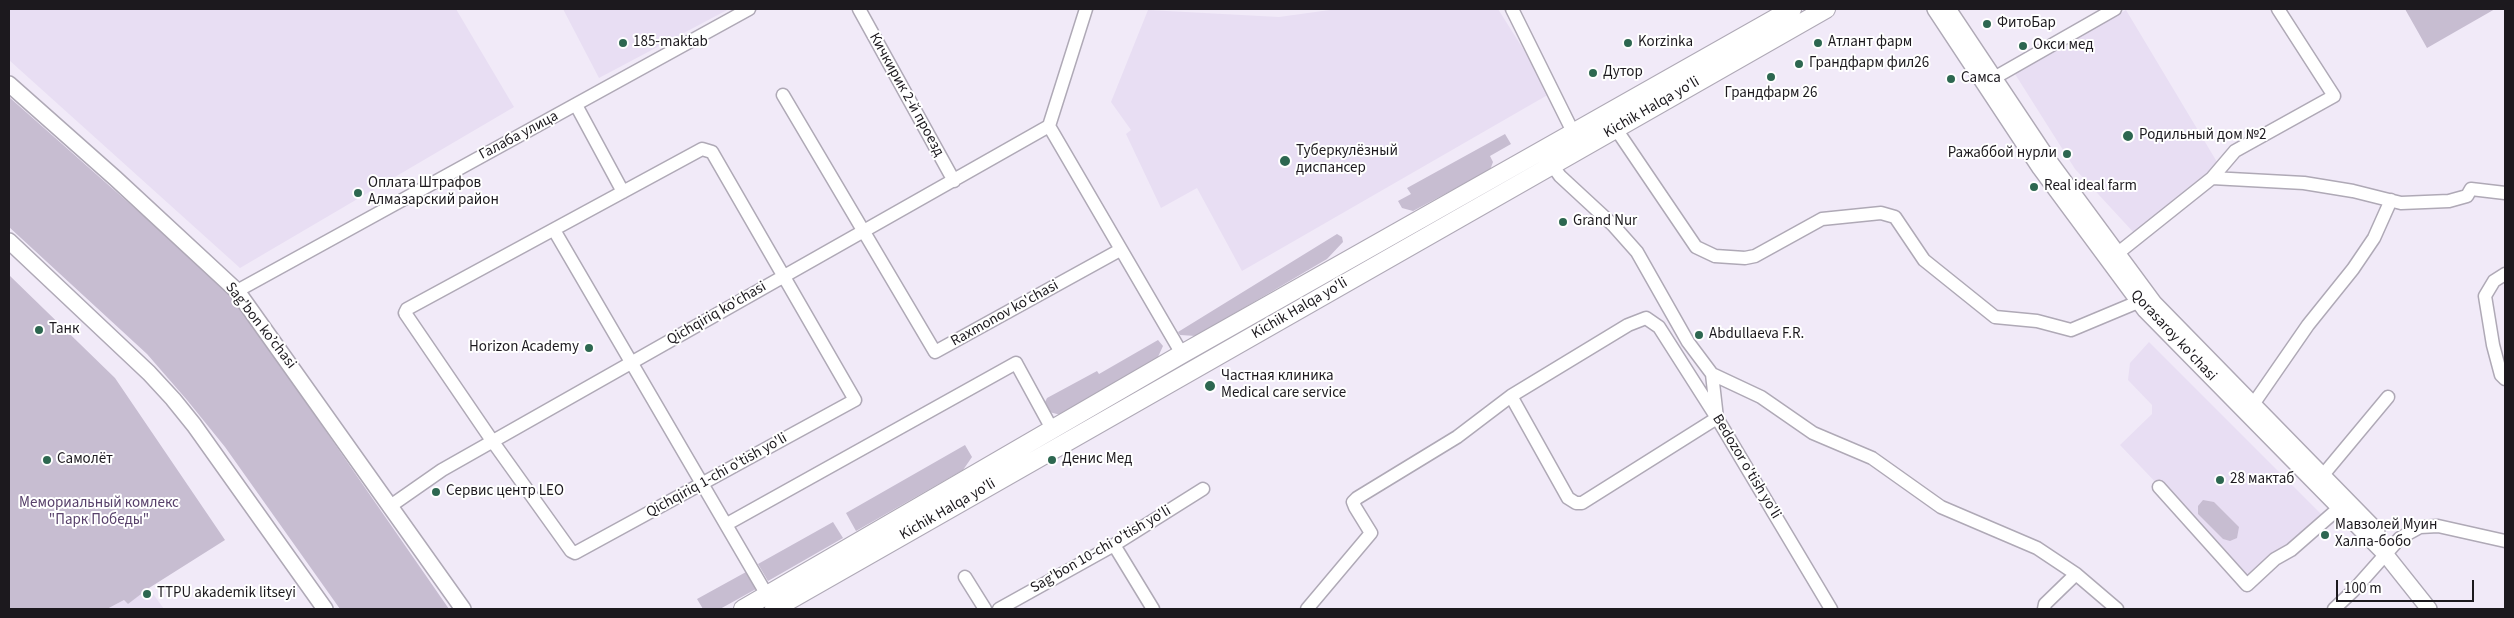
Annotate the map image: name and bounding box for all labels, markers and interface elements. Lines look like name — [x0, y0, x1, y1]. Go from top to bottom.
place label: ФитоБар — [1997, 15, 2056, 33]
marker: ФитоБар — [1981, 18, 1993, 30]
street label: Кичкирик 2-й проезд — [865, 30, 947, 160]
place label: 185-maktab — [633, 34, 708, 52]
place label: Korzinka — [1638, 34, 1693, 52]
place label: Атлант фарм — [1828, 34, 1912, 52]
marker: 185-maktab — [617, 37, 629, 49]
marker: Korzinka — [1622, 37, 1634, 49]
marker: Атлант фарм — [1812, 37, 1824, 49]
place label: Окси мед — [2033, 37, 2093, 55]
marker: Окси мед — [2017, 40, 2029, 52]
place label: Грандфарм фил26 — [1809, 55, 1929, 73]
marker: Грандфарм фил26 — [1793, 58, 1805, 70]
place label: Дутор — [1603, 64, 1643, 82]
marker: Дутор — [1587, 67, 1599, 79]
place label: Самса — [1961, 70, 2001, 88]
marker: Грандфарм 26 — [1765, 71, 1777, 83]
street label: Kichik Halqa yo'li — [1601, 73, 1703, 143]
marker: Самса — [1945, 73, 1957, 85]
place label: Грандфарм 26 — [1725, 85, 1817, 103]
street label: Галаба улица — [476, 108, 562, 164]
place label: Родильный дом №2 — [2139, 127, 2267, 145]
marker: Родильный дом №2 — [2121, 129, 2135, 143]
place label: Туберкулёзный диспансер — [1296, 143, 1398, 178]
place label: Ражаббой нурли — [1948, 145, 2057, 163]
marker: Ражаббой нурли — [2061, 148, 2073, 160]
marker: Туберкулёзный диспансер — [1278, 154, 1292, 168]
place label: Оплата Штрафов Aлмазарский район — [368, 175, 499, 210]
place label: Real ideal farm — [2044, 178, 2137, 196]
marker: Real ideal farm — [2028, 181, 2040, 193]
marker: Оплата Штрафов Aлмазарский район — [352, 187, 364, 199]
place label: Grand Nur — [1573, 213, 1637, 231]
marker: Grand Nur — [1557, 216, 1569, 228]
street label: Kichik Halqa yo'li — [1249, 274, 1351, 344]
street label: Raxmonov ko'chasi — [948, 277, 1062, 351]
street label: Qichqiriq ko'chasi — [664, 278, 770, 350]
street label: Sag’bon ko’chasi — [221, 279, 299, 373]
street label: Qorasaroy ko'chasi — [2126, 287, 2220, 385]
place label: Танк — [49, 321, 79, 339]
marker: Танк — [33, 324, 45, 336]
place label: Abdullaeva F.R. — [1709, 326, 1804, 344]
marker: Abdullaeva F.R. — [1693, 329, 1705, 341]
place label: Horizon Academy — [469, 339, 579, 357]
marker: Horizon Academy — [583, 342, 595, 354]
place label: Частная клиника Medical care service — [1221, 368, 1346, 403]
marker: Частная клиника Medical care service — [1203, 379, 1217, 393]
street label: Bedozor o'tish yo'li — [1708, 411, 1784, 523]
street label: Qichqiriq 1-chi o'tish yo'li — [643, 430, 791, 522]
place label: Самолёт — [57, 451, 113, 469]
place label: Денис Мед — [1062, 451, 1132, 469]
marker: Самолёт — [41, 454, 53, 466]
marker: Денис Мед — [1046, 454, 1058, 466]
place label: 28 мактаб — [2230, 471, 2294, 489]
marker: 28 мактаб — [2214, 474, 2226, 486]
street label: Kichik Halqa yo'li — [897, 475, 999, 545]
place label: Сервис центр LEO — [446, 483, 564, 501]
marker: Сервис центр LEO — [430, 486, 442, 498]
park label: Мемориальный комлекс "Парк Победы" — [19, 495, 179, 530]
street label: Sag'bon 10-chi o'tish yo'li — [1028, 502, 1174, 598]
place label: Мавзолей Муин Халпа-бобо — [2335, 517, 2437, 552]
marker: Мавзолей Муин Халпа-бобо — [2319, 529, 2331, 541]
scale bar — [2339, 570, 2476, 602]
text: 100 m — [2344, 578, 2382, 599]
place label: TTPU akademik litseyi — [157, 585, 296, 603]
marker: TTPU akademik litseyi — [141, 588, 153, 600]

